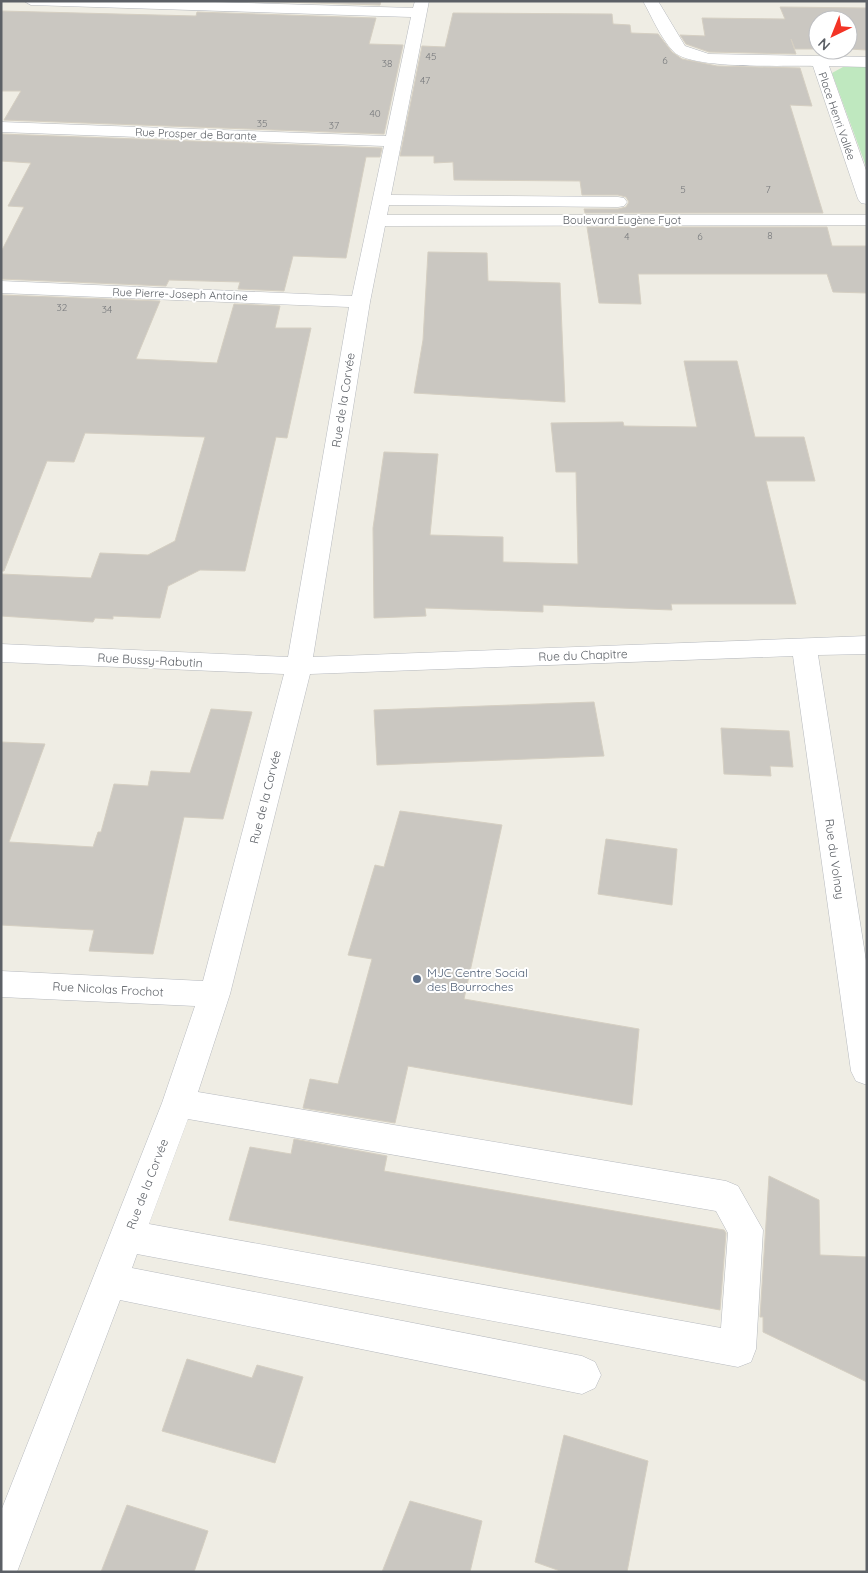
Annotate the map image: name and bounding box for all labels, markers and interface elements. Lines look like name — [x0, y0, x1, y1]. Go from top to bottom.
north arrow — [808, 10, 858, 60]
text: N — [814, 34, 834, 55]
house number: 45 — [426, 50, 436, 63]
house number: 6 — [662, 54, 668, 67]
house number: 38 — [382, 57, 392, 70]
street label: Place Henri Vallée — [815, 70, 859, 162]
house number: 47 — [420, 74, 430, 87]
house number: 40 — [369, 107, 381, 120]
house number: 35 — [257, 117, 267, 130]
house number: 37 — [329, 119, 339, 132]
street label: Rue Prosper de Barante — [135, 125, 257, 143]
house number: 5 — [680, 183, 686, 196]
house number: 7 — [765, 183, 771, 196]
street label: Boulevard Eugène Fyot — [563, 213, 681, 227]
house number: 8 — [767, 229, 773, 242]
house number: 4 — [624, 230, 630, 243]
house number: 6 — [697, 230, 703, 243]
street label: Rue Pierre-Joseph Antoine — [112, 285, 248, 303]
house number: 32 — [57, 301, 68, 314]
house number: 34 — [102, 303, 112, 316]
street label: Rue de la Corvée — [328, 351, 358, 448]
street label: Rue du Chapitre — [538, 646, 628, 664]
street label: Rue Bussy-Rabutin — [97, 650, 203, 670]
street label: Rue de la Corvée — [246, 749, 284, 845]
street label: Rue du Volnay — [822, 818, 848, 900]
place label: MJC Centre Social des Bourroches — [427, 965, 528, 994]
marker: MJC Centre Social des Bourroches — [411, 973, 423, 985]
street label: Rue Nicolas Frochot — [52, 979, 164, 999]
street label: Rue de la Corvée — [123, 1136, 171, 1231]

